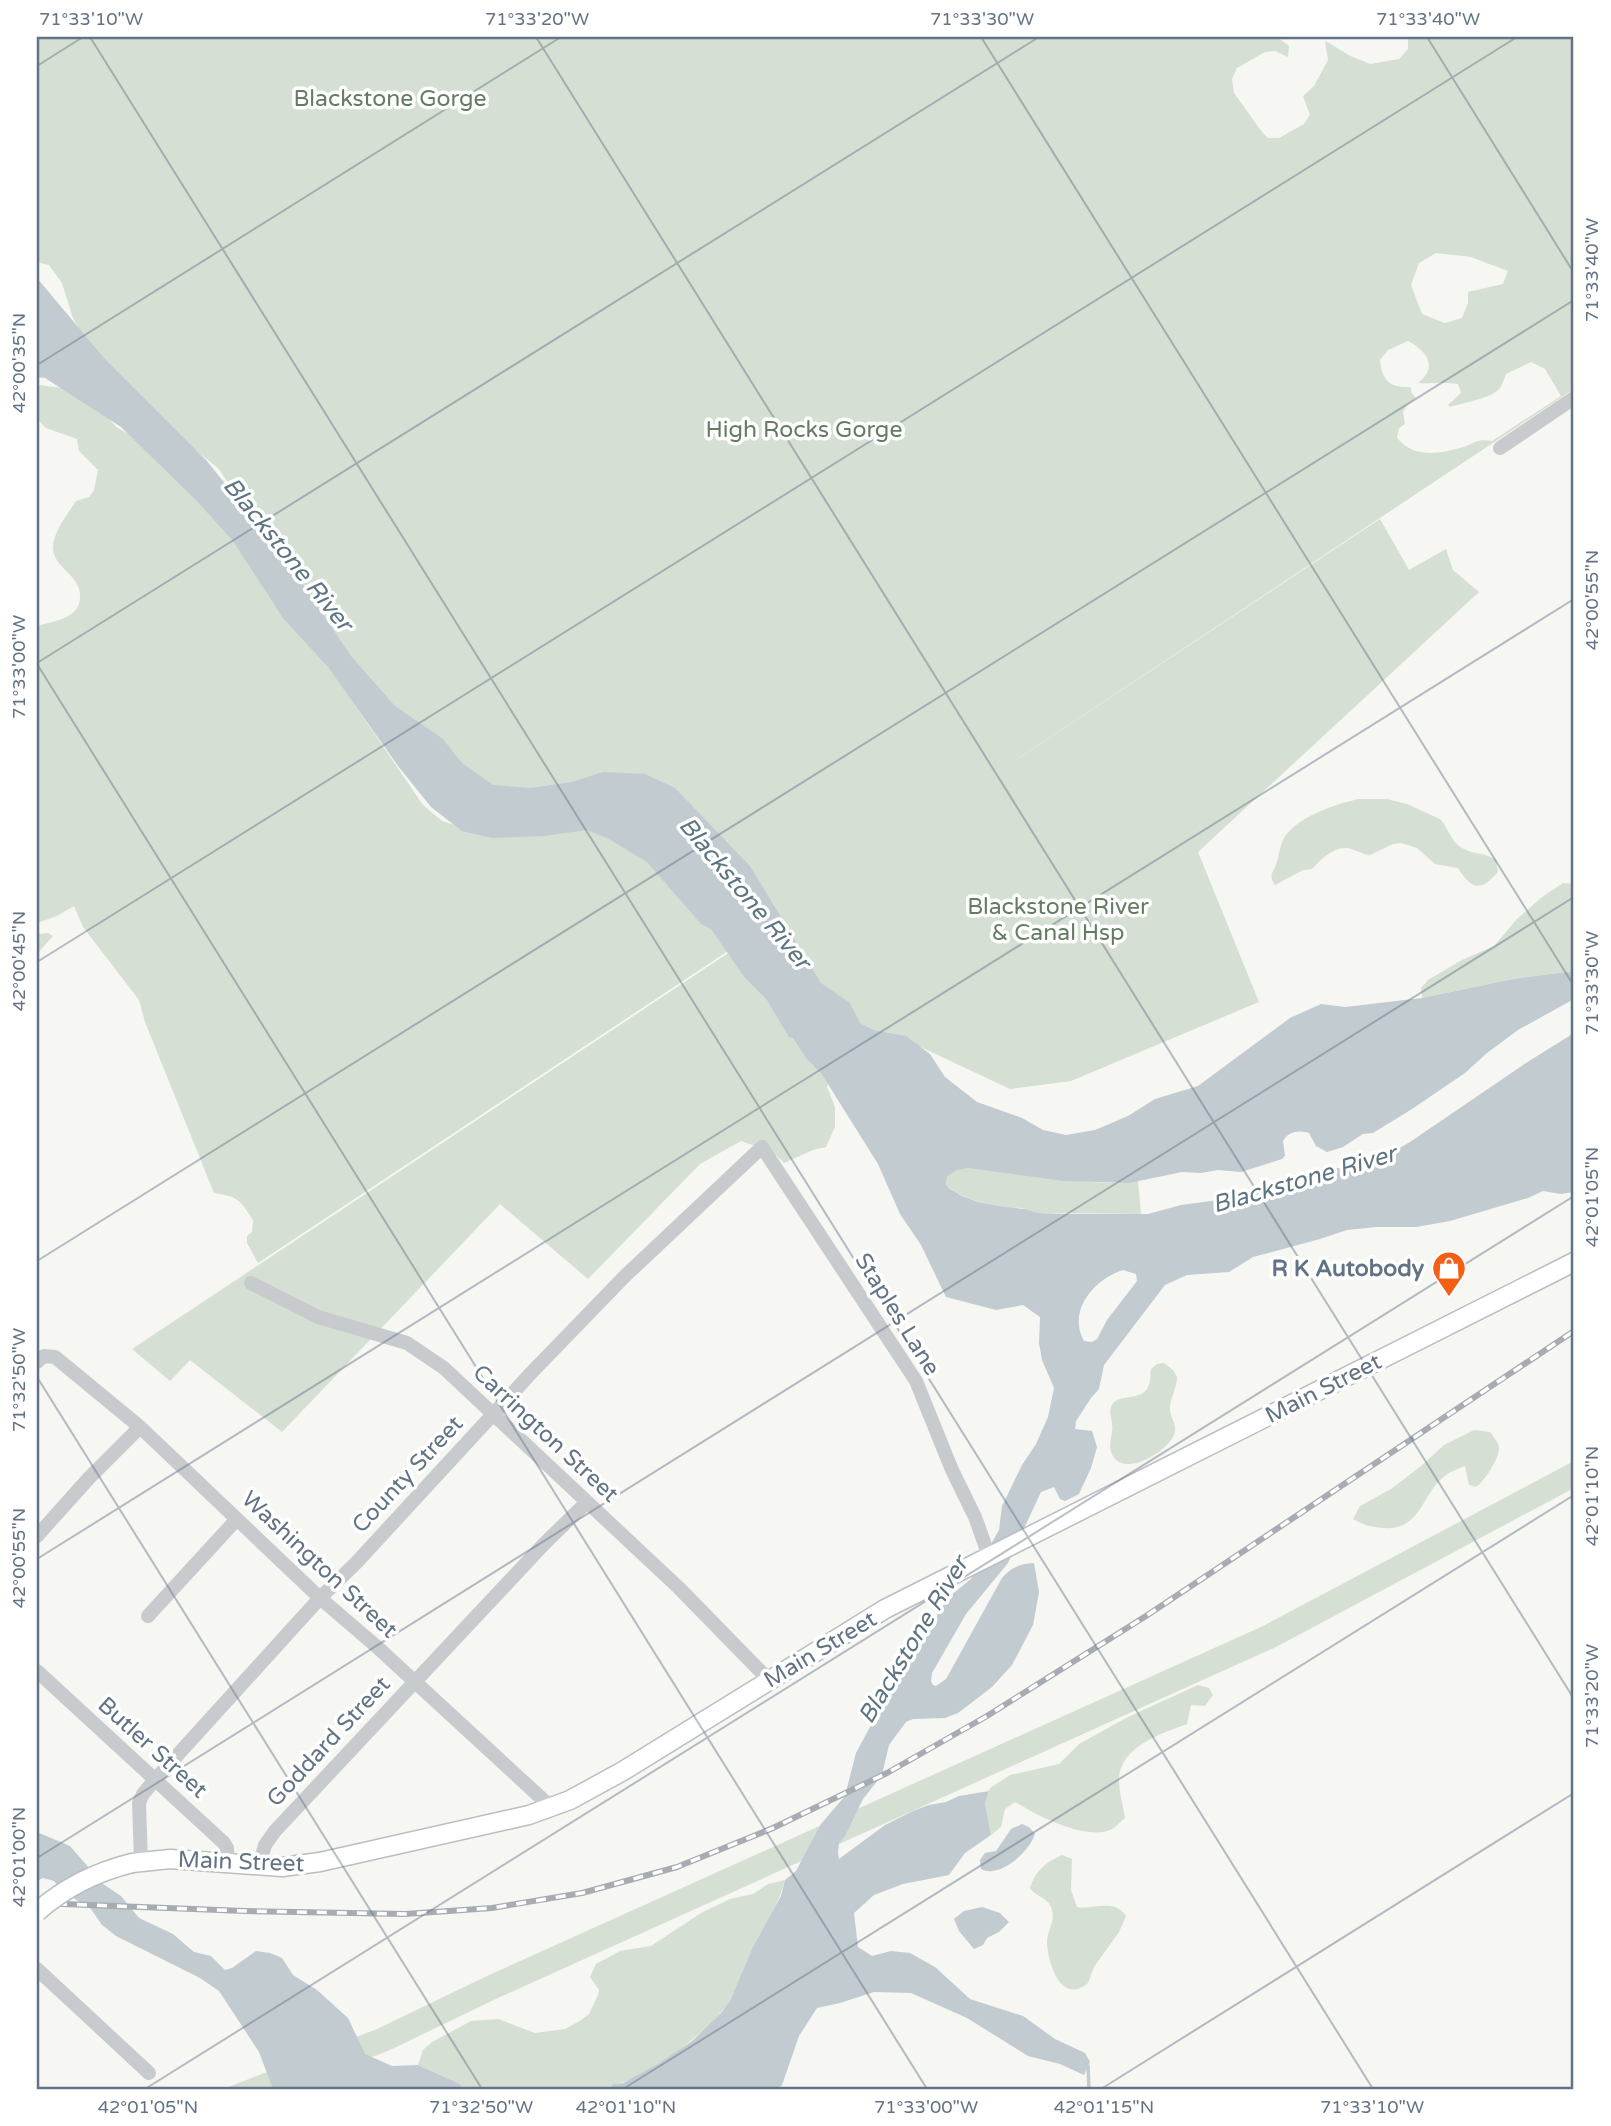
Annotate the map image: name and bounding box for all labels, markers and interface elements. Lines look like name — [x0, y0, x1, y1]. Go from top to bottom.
text: 71°33'10"W — [39, 8, 143, 30]
text: 71°33'20"W — [485, 8, 589, 30]
text: 71°33'30"W — [930, 8, 1034, 30]
text: 71°33'40"W — [1376, 8, 1480, 30]
park label: Blackstone Gorge — [293, 85, 487, 113]
text: 71°33'40"W — [1581, 218, 1603, 322]
text: 42°00'35"N — [8, 313, 30, 413]
park label: High Rocks Gorge — [706, 416, 902, 444]
water label: Blackstone River — [217, 472, 360, 639]
text: 42°00'55"N — [1581, 550, 1603, 650]
text: 71°33'00"W — [8, 615, 30, 719]
water label: Blackstone River — [673, 811, 818, 977]
park label: Blackstone River & Canal Hsp — [967, 893, 1149, 947]
text: 42°00'45"N — [8, 911, 30, 1011]
text: 71°33'30"W — [1581, 931, 1603, 1035]
water label: Blackstone River — [1209, 1139, 1402, 1220]
text: 42°01'05"N — [1581, 1147, 1603, 1247]
street label: Staples Lane — [848, 1248, 946, 1381]
shop icon: R K Autobody — [1430, 1249, 1468, 1298]
place label: R K Autobody — [1271, 1255, 1425, 1283]
text: 71°32'50"W — [8, 1328, 30, 1432]
street label: Main Street — [1261, 1348, 1386, 1430]
street label: Carrington Street — [467, 1359, 624, 1509]
street label: County Street — [346, 1410, 469, 1539]
text: 42°01'10"N — [1581, 1446, 1603, 1546]
street label: Washington Street — [236, 1485, 403, 1644]
text: 42°00'55"N — [8, 1508, 30, 1608]
water label: Blackstone River — [852, 1549, 976, 1729]
street label: Main Street — [759, 1605, 882, 1694]
text: 71°33'20"W — [1581, 1644, 1603, 1748]
street label: Goddard Street — [261, 1671, 396, 1813]
street label: Butler Street — [92, 1691, 213, 1804]
text: 42°01'00"N — [8, 1807, 30, 1907]
street label: Main Street — [177, 1846, 305, 1878]
text: 42°01'05"N — [98, 2096, 198, 2118]
text: 71°32'50"W — [429, 2096, 533, 2118]
text: 42°01'10"N — [576, 2096, 676, 2118]
text: 71°33'00"W — [874, 2096, 978, 2118]
text: 42°01'15"N — [1054, 2096, 1154, 2118]
text: 71°33'10"W — [1320, 2096, 1424, 2118]

